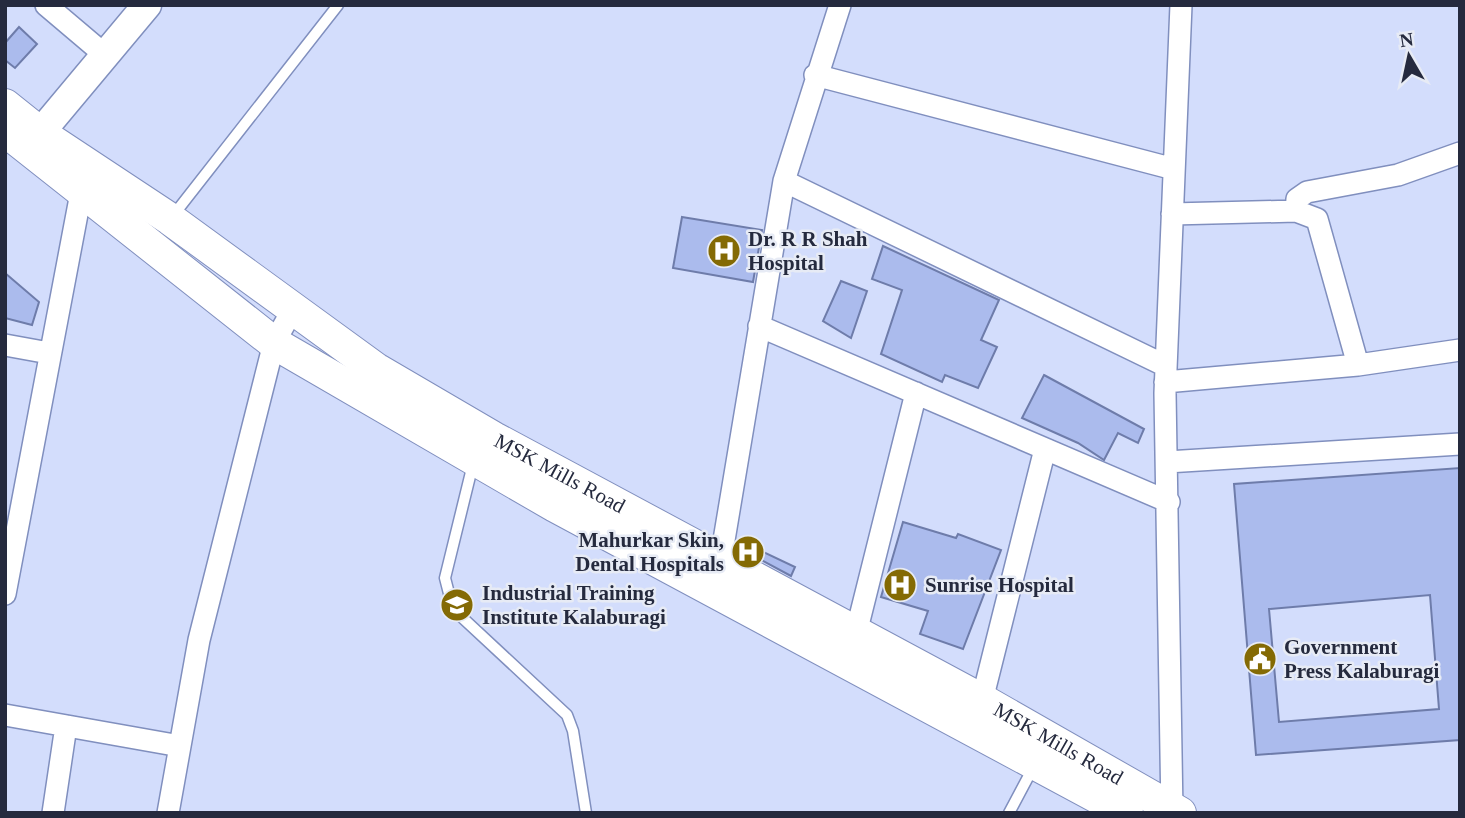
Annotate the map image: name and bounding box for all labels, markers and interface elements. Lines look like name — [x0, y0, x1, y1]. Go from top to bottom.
north arrow — [1374, 21, 1444, 91]
text: N — [1398, 28, 1415, 51]
place label: Dr. R R Shah Hospital — [748, 227, 868, 275]
hospital icon: Dr. R R Shah Hospital — [705, 232, 743, 270]
street label: MSK Mills Road — [490, 429, 630, 518]
place label: Mahurkar Skin, Dental Hospitals — [575, 528, 724, 576]
hospital icon: Mahurkar Skin, Dental Hospitals — [729, 533, 767, 571]
hospital icon: Sunrise Hospital — [881, 566, 919, 604]
place label: Sunrise Hospital — [925, 573, 1074, 597]
place label: Industrial Training Institute Kalaburagi — [482, 581, 666, 629]
school or university icon: Industrial Training Institute Kalaburagi — [438, 586, 476, 624]
place label: Government Press Kalaburagi — [1284, 635, 1440, 683]
public building icon: Government Press Kalaburagi — [1241, 640, 1279, 678]
street label: MSK Mills Road — [990, 697, 1128, 790]

